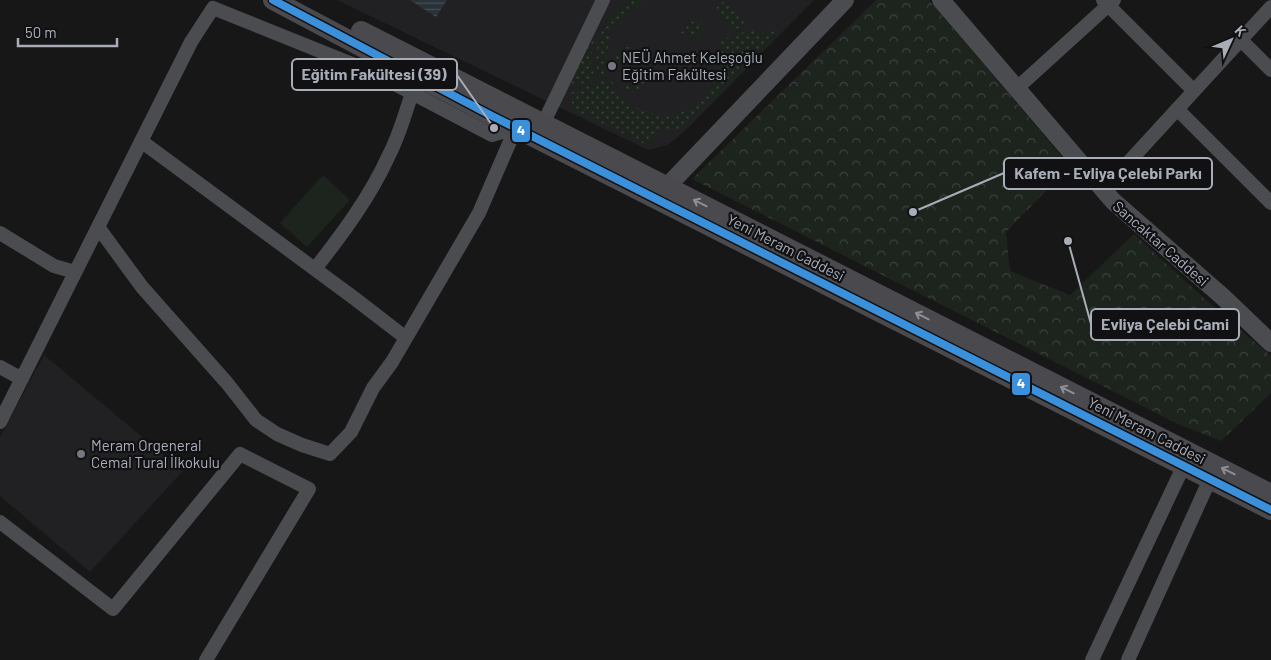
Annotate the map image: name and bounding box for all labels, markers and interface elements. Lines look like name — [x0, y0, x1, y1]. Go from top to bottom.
scale bar — [18, 15, 116, 47]
north arrow — [1206, 15, 1256, 65]
text: K — [1232, 22, 1250, 40]
text: 50 m — [25, 23, 57, 41]
place label: NEÜ Ahmet Keleşoğlu Eğitim Fakültesi — [622, 48, 763, 83]
callout: Eğitim Fakültesi (39) — [292, 59, 457, 90]
marker: NEÜ Ahmet Keleşoğlu Eğitim Fakültesi — [606, 60, 618, 72]
text: Eğitim Fakültesi (39) — [302, 64, 447, 83]
line badge: 4 — [511, 119, 531, 143]
text: 4 — [517, 121, 525, 138]
callout: Kafem - Evliya Çelebi Parkı — [1004, 158, 1212, 189]
text: Kafem - Evliya Çelebi Parkı — [1014, 163, 1202, 182]
street label: Sancaktar Caddesi — [1109, 197, 1213, 289]
one-way arrow — [692, 198, 707, 208]
street label: Yeni Meram Caddesi — [724, 210, 848, 284]
callout: Evliya Çelebi Cami — [1091, 309, 1239, 340]
one-way arrow — [915, 311, 930, 321]
text: Evliya Çelebi Cami — [1101, 314, 1229, 333]
line badge: 4 — [1011, 372, 1031, 396]
text: 4 — [1017, 374, 1025, 391]
one-way arrow — [1060, 385, 1075, 395]
street label: Yeni Meram Caddesi — [1085, 393, 1209, 467]
place label: Meram Orgeneral Cemal Tural İlkokulu — [91, 436, 220, 471]
marker: Meram Orgeneral Cemal Tural İlkokulu — [75, 448, 87, 460]
one-way arrow — [1220, 466, 1235, 476]

